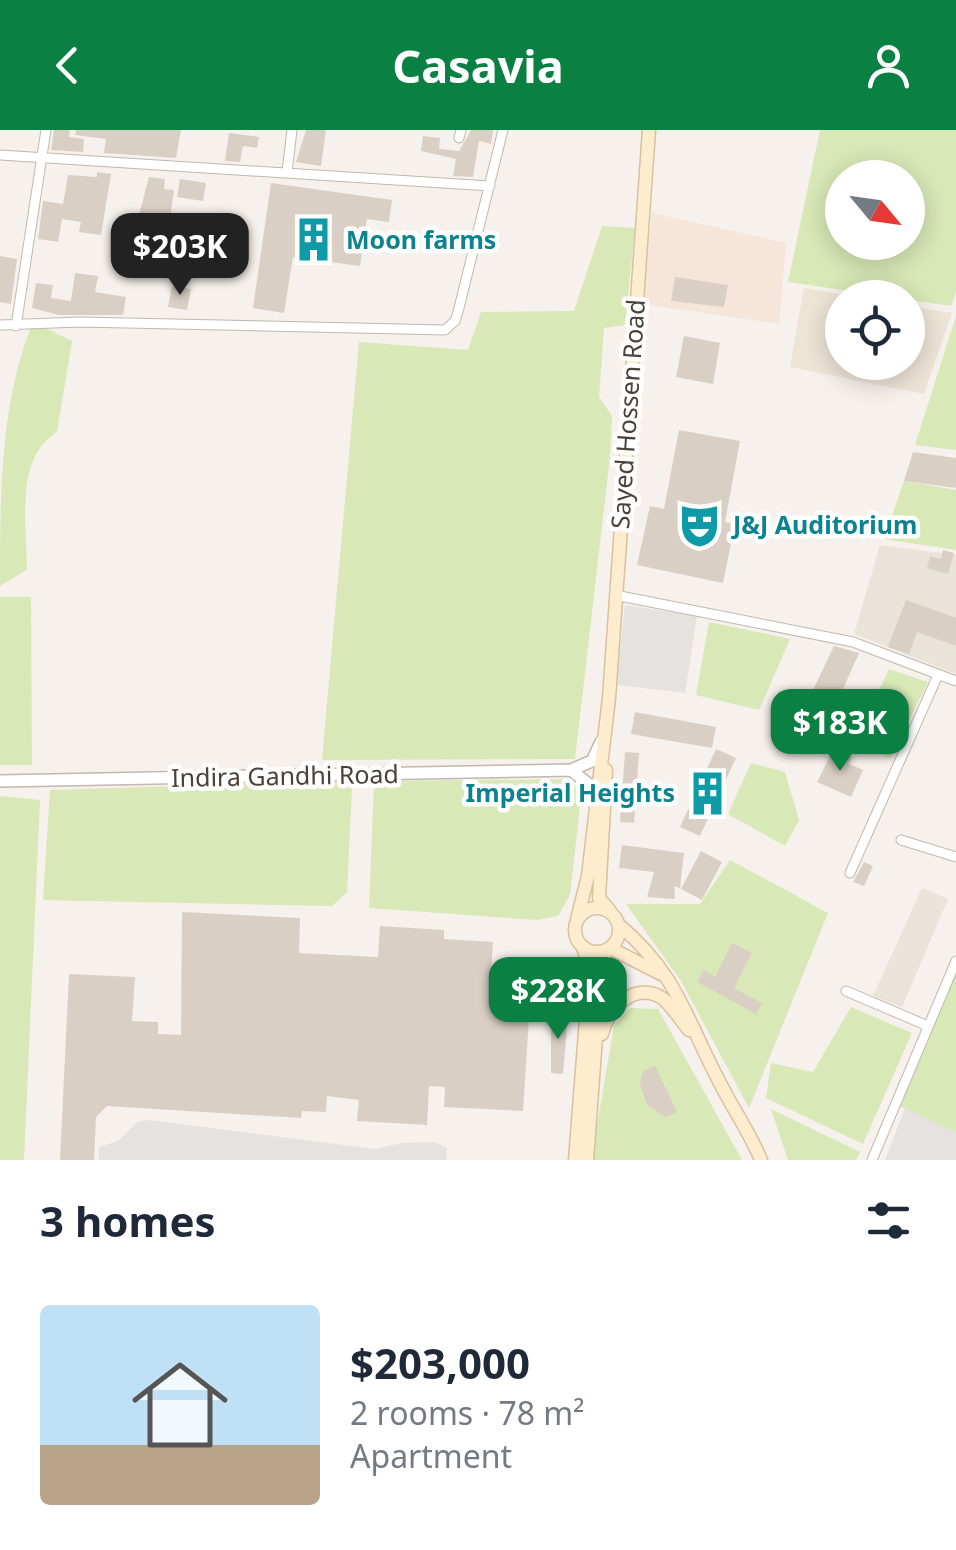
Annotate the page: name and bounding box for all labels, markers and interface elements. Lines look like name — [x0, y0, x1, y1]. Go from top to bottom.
text: Casavia — [392, 35, 564, 96]
icon: back — [40, 38, 95, 93]
icon: person — [861, 38, 916, 93]
north arrow — [825, 160, 925, 260]
map controls — [825, 160, 925, 380]
pin: $203K — [110, 213, 250, 298]
building icon: Moon farms — [289, 216, 337, 264]
place label: Moon farms — [346, 222, 496, 256]
text: $203K — [133, 224, 227, 267]
button: locate — [825, 280, 925, 380]
street label: Sayed Hossen Road — [602, 298, 652, 530]
theatre icon: J&J Auditorium — [676, 501, 724, 549]
place label: J&J Auditorium — [731, 507, 917, 541]
pin: $183K — [770, 689, 910, 774]
text: $183K — [793, 700, 887, 743]
street label: Indira Gandhi Road — [171, 756, 399, 794]
building icon: Imperial Heights — [684, 769, 732, 817]
place label: Imperial Heights — [466, 775, 675, 809]
pin: $228K — [488, 957, 628, 1042]
text: $228K — [511, 968, 605, 1011]
text: 3 homes — [40, 1192, 216, 1249]
icon: filters — [861, 1193, 916, 1248]
text: $203,000 — [350, 1334, 530, 1391]
icon: home — [120, 1345, 240, 1465]
text: 2 rooms · 78 m² — [350, 1391, 584, 1434]
text: Apartment — [350, 1434, 512, 1477]

